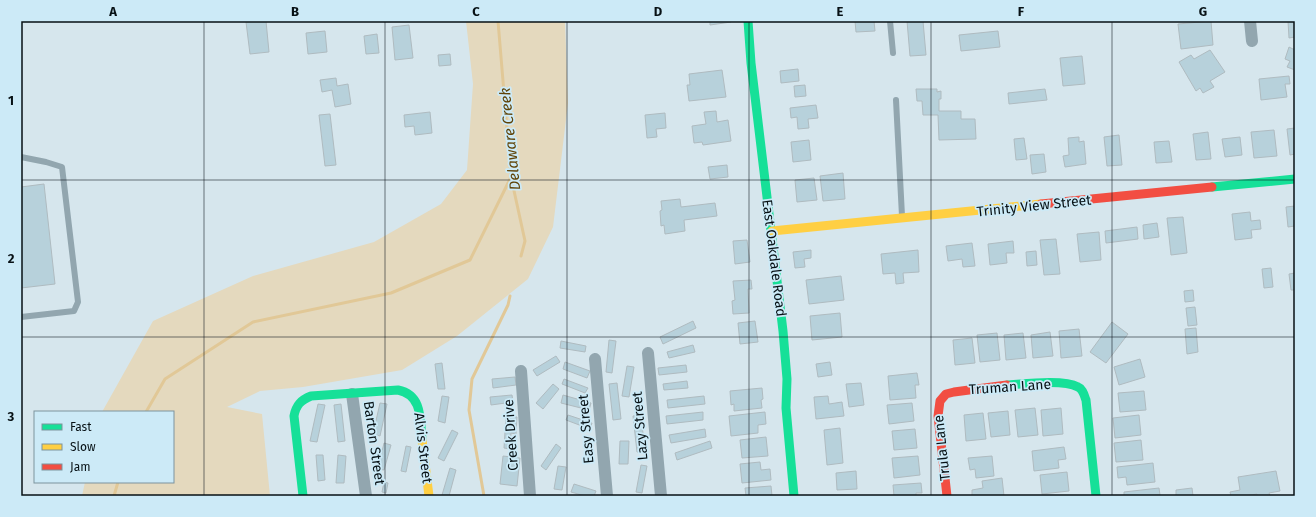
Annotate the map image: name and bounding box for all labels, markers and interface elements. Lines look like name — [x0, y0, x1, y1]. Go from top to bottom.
text: A — [108, 4, 117, 19]
text: B — [291, 4, 299, 19]
text: C — [472, 4, 480, 19]
text: D — [654, 4, 663, 19]
text: E — [837, 4, 844, 19]
text: F — [1018, 4, 1025, 19]
text: G — [1199, 4, 1207, 19]
water label: Delaware Creek — [496, 87, 524, 191]
text: 1 — [8, 93, 14, 108]
street label: Trinity View Street — [976, 191, 1093, 220]
street label: East Oakdale Road — [758, 198, 790, 318]
text: 2 — [8, 251, 15, 266]
street label: Truman Lane — [968, 376, 1052, 398]
street label: Lazy Street — [628, 390, 651, 461]
street label: Easy Street — [574, 393, 598, 464]
street label: Creek Drive — [500, 399, 522, 471]
street label: Barton Street — [360, 400, 388, 487]
text: 3 — [7, 409, 15, 424]
legend — [34, 411, 174, 483]
street label: Alvis Street — [410, 412, 436, 485]
street label: Trula Lane — [930, 414, 954, 482]
text: Fast — [70, 420, 92, 434]
text: Slow — [70, 440, 96, 454]
text: Jam — [70, 460, 90, 474]

